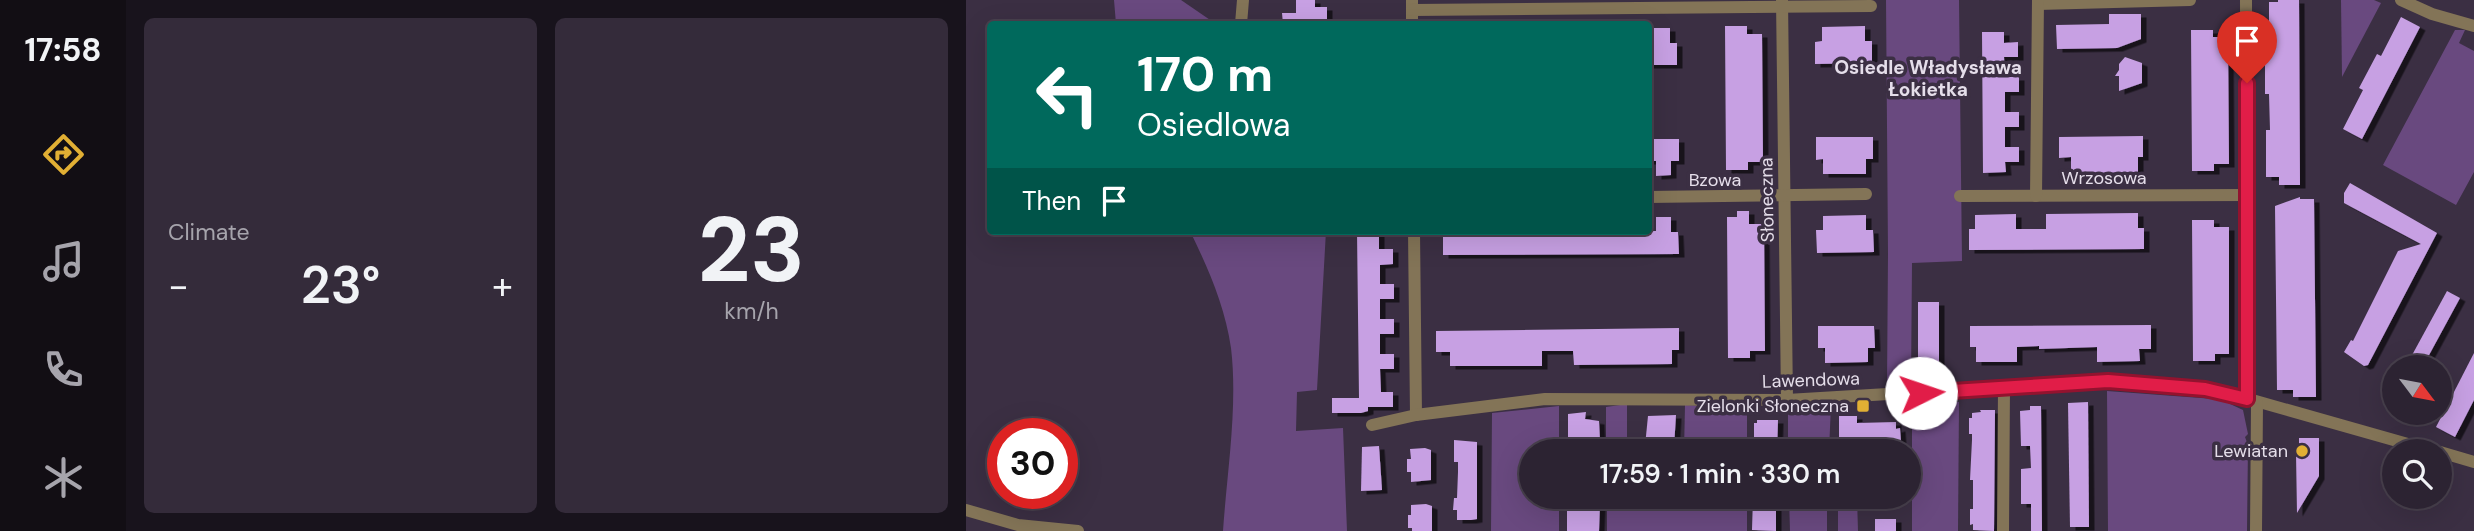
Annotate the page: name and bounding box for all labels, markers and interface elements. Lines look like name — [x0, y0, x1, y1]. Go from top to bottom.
pin — [2217, 11, 2277, 83]
icon: arrive — [2228, 22, 2266, 60]
text: 17:58 — [24, 29, 102, 71]
text: 170 m — [1137, 42, 1273, 106]
icon: left — [1022, 49, 1113, 140]
district label: Osiedle Władysława Łokietka — [1834, 55, 2022, 102]
text: Osiedlowa — [1137, 104, 1291, 146]
icon: directions — [39, 130, 88, 179]
street label: Słoneczna — [1754, 157, 1780, 243]
street label: Wrzosowa — [2061, 166, 2147, 190]
street label: Bzowa — [1689, 168, 1741, 192]
icon: arrive — [1095, 182, 1133, 220]
text: Then — [1022, 184, 1081, 218]
text: 23 — [698, 191, 805, 309]
text: Climate — [168, 217, 250, 247]
icon: music — [39, 237, 88, 286]
text: 23° — [301, 251, 380, 319]
text: − — [168, 261, 189, 311]
text: + — [492, 261, 513, 311]
text: km/h — [724, 296, 779, 326]
icon: phone — [39, 345, 88, 394]
north arrow — [2382, 355, 2452, 425]
map controls — [2382, 355, 2452, 509]
position arrow — [1884, 356, 1958, 430]
street label: Lawendowa — [1762, 366, 1860, 394]
place label: Zielonki Słoneczna — [1697, 394, 1849, 418]
marker: Zielonki Słoneczna — [1855, 398, 1871, 414]
speed limit sign: 30 — [987, 418, 1078, 509]
place label: Lewiatan — [2214, 439, 2288, 463]
button: search — [2382, 439, 2452, 509]
marker: Lewiatan — [2294, 443, 2310, 459]
icon: climate — [39, 453, 88, 502]
text: 17:59 · 1 min · 330 m — [1600, 457, 1840, 491]

